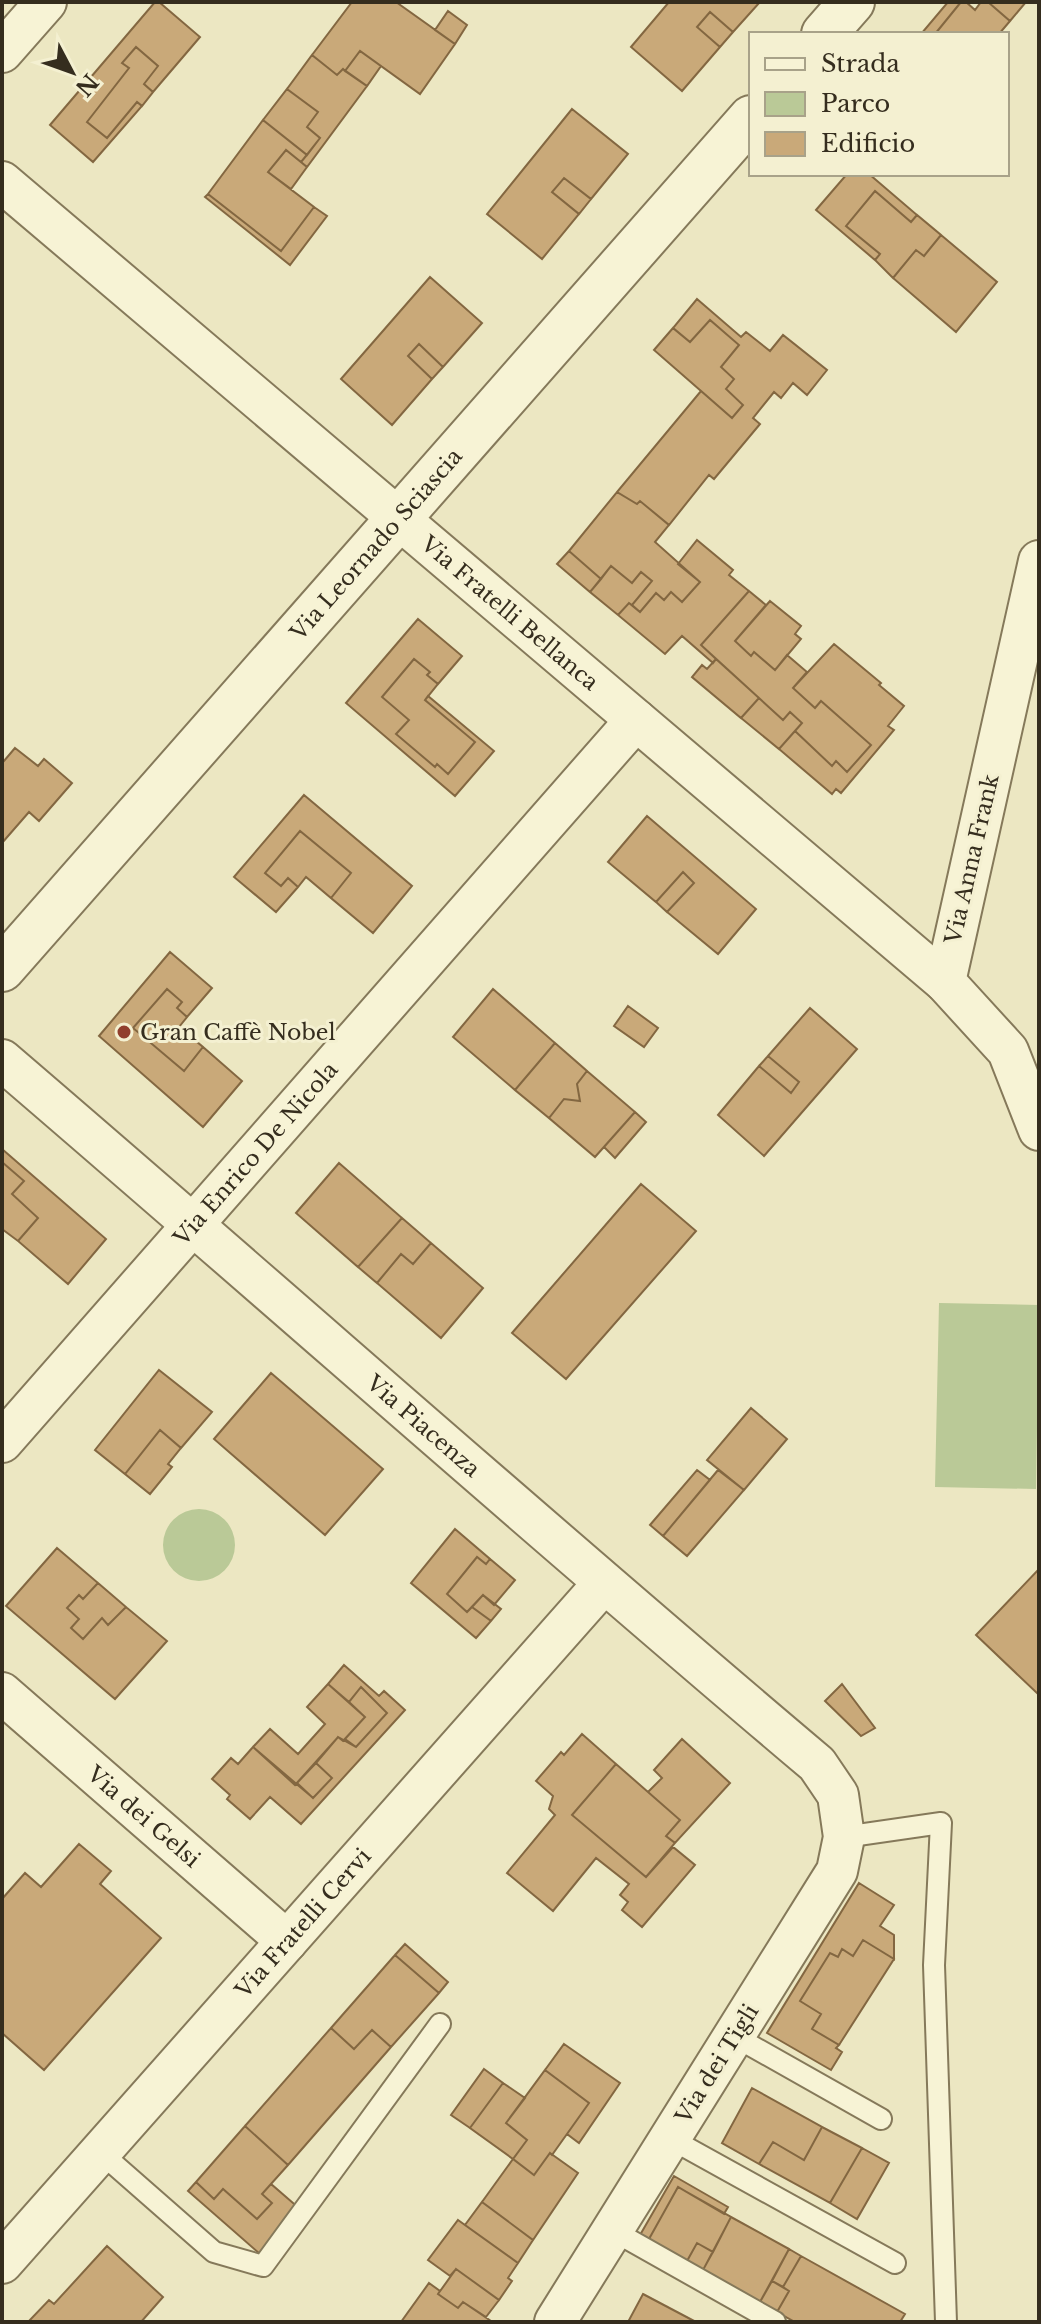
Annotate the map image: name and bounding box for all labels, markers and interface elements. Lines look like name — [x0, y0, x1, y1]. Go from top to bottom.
north arrow — [32, 32, 112, 112]
legend — [749, 32, 1009, 176]
text: Strada — [821, 49, 900, 78]
text: N — [70, 68, 104, 102]
text: Parco — [821, 89, 890, 118]
text: Edificio — [821, 129, 915, 158]
street label: Via Leornado Sciascia — [284, 442, 468, 646]
street label: Via Fratelli Bellanca — [415, 529, 605, 696]
street label: Via Anna Frank — [939, 771, 1005, 948]
place label: Gran Caffè Nobel — [140, 1019, 336, 1046]
marker: Gran Caffè Nobel — [115, 1023, 133, 1041]
street label: Via Enrico De Nicola — [167, 1055, 344, 1252]
street label: Via Piacenza — [360, 1368, 486, 1483]
street label: Via dei Gelsi — [81, 1759, 206, 1873]
street label: Via Fratelli Cervi — [229, 1842, 377, 2004]
street label: Via dei Tigli — [669, 1999, 765, 2130]

